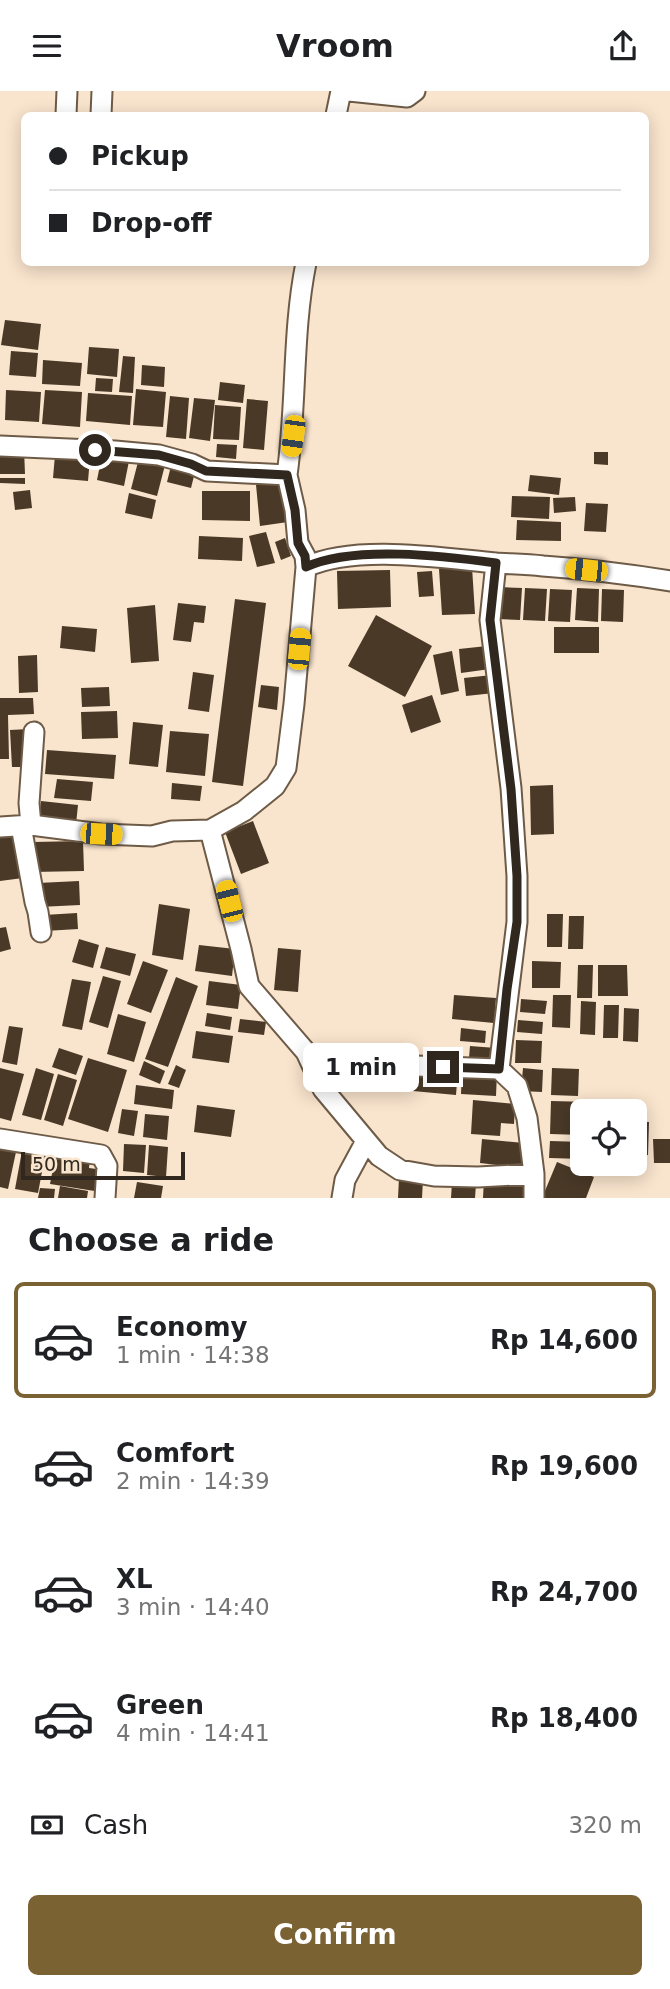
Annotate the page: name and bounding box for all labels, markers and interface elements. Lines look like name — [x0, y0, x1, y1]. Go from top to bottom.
icon: menu — [28, 27, 66, 65]
text: Vroom — [276, 27, 394, 65]
icon: share — [604, 27, 642, 65]
text: Pickup — [91, 141, 189, 171]
text: Drop-off — [91, 208, 212, 238]
car — [280, 414, 307, 458]
route start — [79, 434, 111, 466]
car — [565, 557, 608, 583]
car — [287, 627, 312, 671]
car — [80, 823, 123, 845]
car — [214, 878, 245, 924]
callout: 1 min — [303, 1042, 418, 1091]
route end — [427, 1051, 459, 1083]
text: 1 min — [325, 1054, 397, 1080]
map controls — [570, 1099, 647, 1176]
button: locate — [570, 1099, 647, 1176]
scale bar — [21, 1149, 186, 1181]
text: 50 m — [32, 1153, 81, 1175]
text: Choose a ride — [28, 1221, 274, 1259]
icon: car — [32, 1309, 95, 1372]
text: Economy — [116, 1312, 247, 1342]
text: Rp 14,600 — [490, 1325, 638, 1355]
text: 1 min · 14:38 — [116, 1342, 270, 1368]
icon: car — [32, 1435, 95, 1498]
text: Comfort — [116, 1438, 234, 1468]
text: Rp 19,600 — [490, 1451, 638, 1481]
text: 2 min · 14:39 — [116, 1468, 270, 1494]
icon: car — [32, 1561, 95, 1624]
text: XL — [116, 1564, 153, 1594]
text: Rp 24,700 — [490, 1577, 638, 1607]
text: 3 min · 14:40 — [116, 1594, 270, 1620]
icon: car — [32, 1687, 95, 1750]
text: Green — [116, 1690, 204, 1720]
text: Rp 18,400 — [490, 1703, 638, 1733]
text: 4 min · 14:41 — [116, 1720, 270, 1746]
icon: cash — [28, 1806, 66, 1844]
text: Cash — [84, 1810, 148, 1840]
text: 320 m — [568, 1812, 642, 1838]
button: Confirm — [28, 1895, 642, 1975]

